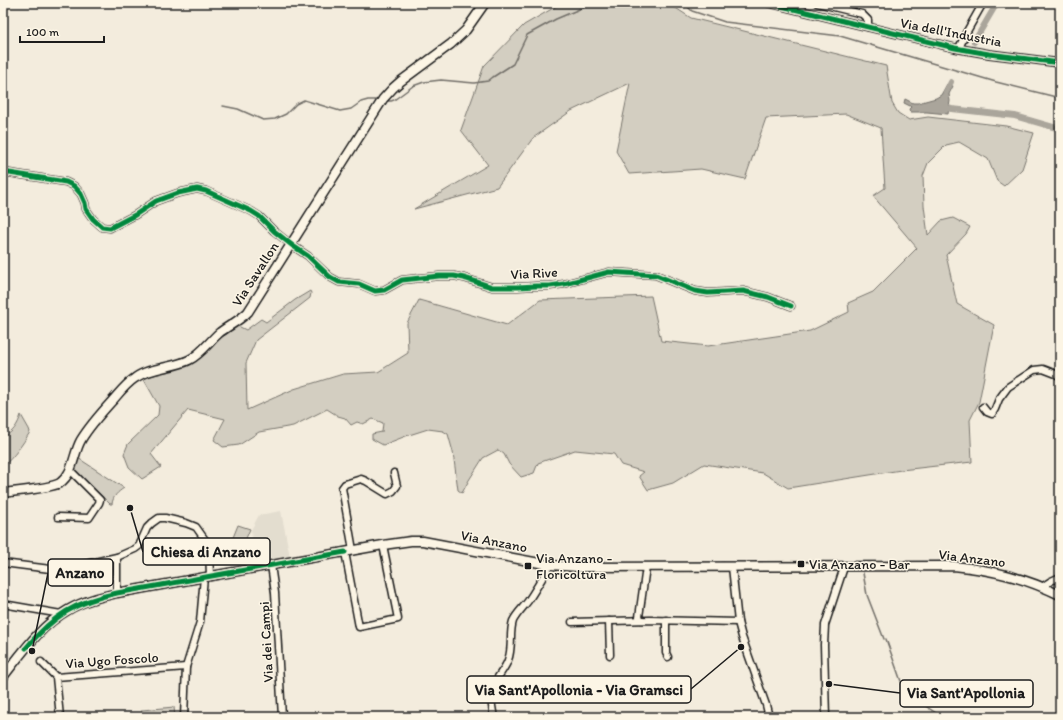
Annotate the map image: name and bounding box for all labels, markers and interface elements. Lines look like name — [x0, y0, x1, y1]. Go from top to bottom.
street label: Via dell'Industria — [899, 14, 1004, 51]
scale bar — [20, 18, 104, 44]
text: 100 m — [26, 25, 59, 39]
street label: Via Savallon — [228, 239, 283, 310]
street label: Via Rive — [510, 264, 558, 283]
street label: Via Anzano — [459, 527, 529, 556]
callout: Chiesa di Anzano — [143, 538, 270, 565]
text: Chiesa di Anzano — [151, 543, 262, 561]
street label: Via Anzano — [937, 546, 1006, 571]
place label: Via Anzano - Floricoltura — [536, 550, 613, 583]
place label: Via Anzano - Bar — [809, 556, 910, 573]
callout: Anzano — [48, 559, 113, 586]
marker: Via Anzano - Bar — [796, 559, 806, 569]
marker: Via Anzano - Floricoltura — [523, 561, 533, 571]
text: Anzano — [55, 564, 105, 582]
street label: Via dei Campi — [256, 601, 277, 683]
street label: Via Ugo Foscolo — [65, 649, 159, 672]
callout: Via Sant'Apollonia - Via Gramsci — [467, 676, 691, 703]
callout: Via Sant'Apollonia — [900, 680, 1033, 707]
text: Via Sant'Apollonia - Via Gramsci — [475, 681, 683, 700]
text: Via Sant'Apollonia — [907, 684, 1025, 703]

